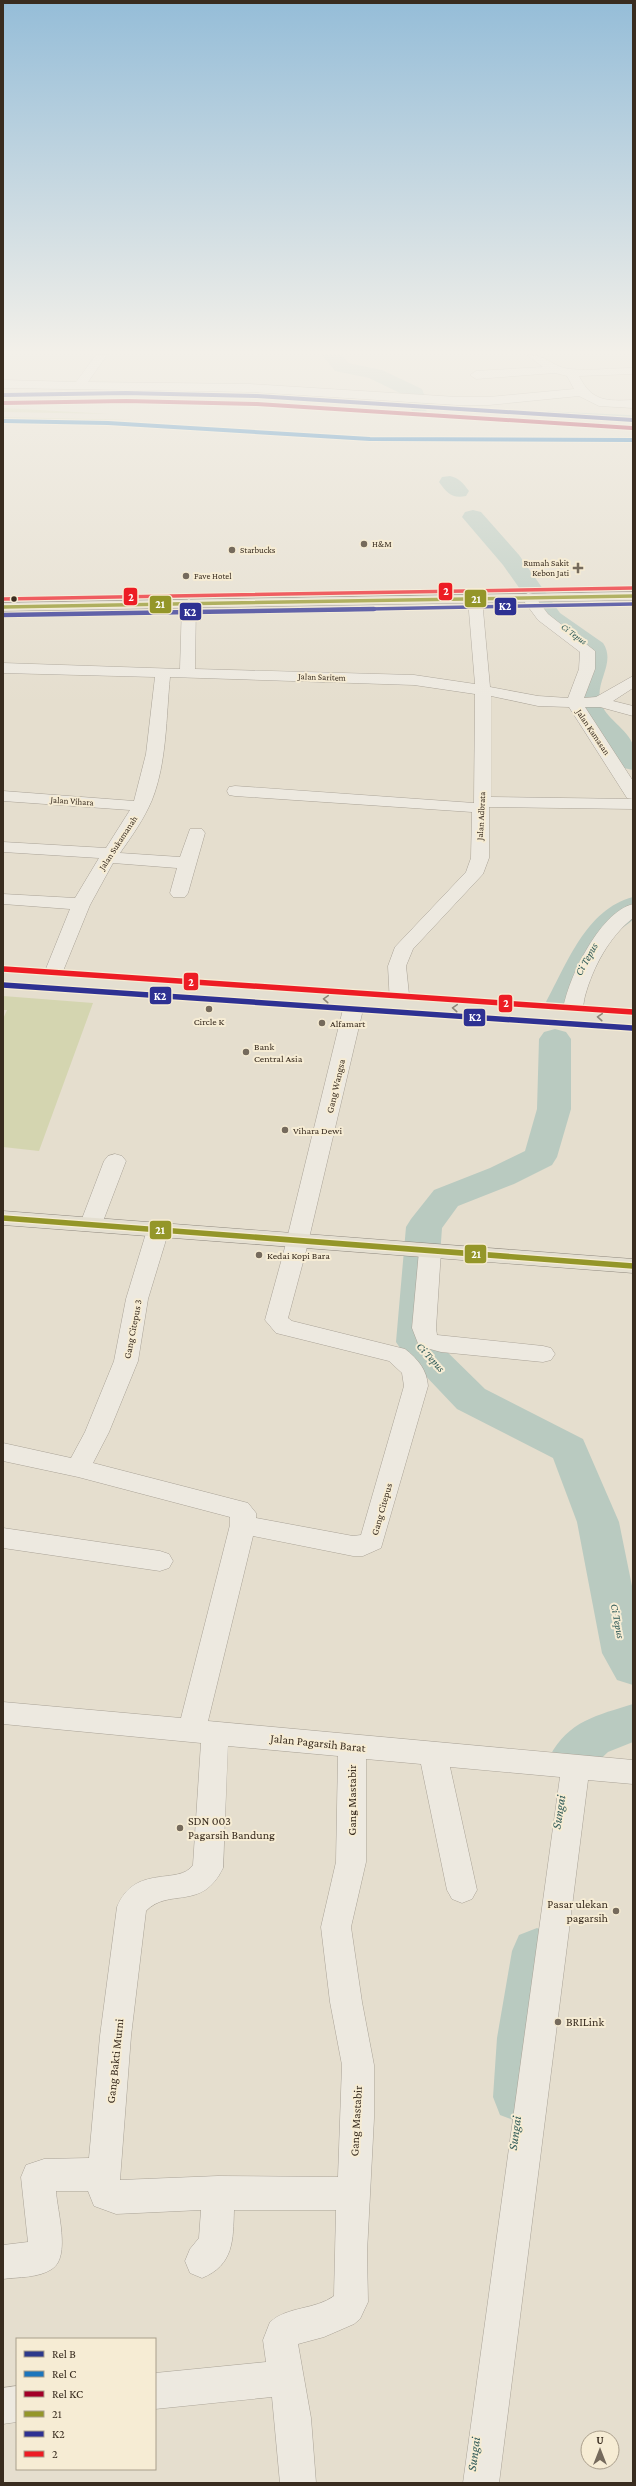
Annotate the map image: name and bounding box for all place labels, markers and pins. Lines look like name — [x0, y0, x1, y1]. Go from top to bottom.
marker: H&M — [359, 539, 369, 549]
place label: H&M — [372, 539, 392, 549]
marker: Starbucks — [227, 545, 237, 555]
place label: Starbucks — [240, 545, 276, 555]
place label: Rumah Sakit Kebon Jati — [523, 558, 570, 578]
marker: Rumah Sakit Kebon Jati — [572, 562, 584, 574]
marker: Fave Hotel — [181, 571, 191, 581]
place label: Fave Hotel — [194, 571, 232, 581]
unlabelled marker — [9, 594, 19, 604]
marker: Circle K — [204, 1004, 214, 1014]
place label: Circle K — [194, 1016, 225, 1027]
marker: Alfamart — [317, 1018, 327, 1028]
place label: Alfamart — [330, 1018, 366, 1029]
place label: Bank Central Asia — [254, 1041, 303, 1064]
marker: Bank Central Asia — [241, 1047, 251, 1057]
marker: Vihara Dewi — [280, 1125, 290, 1135]
place label: Vihara Dewi — [293, 1125, 342, 1136]
marker: Kedai Kopi Bara — [254, 1250, 264, 1260]
place label: Kedai Kopi Bara — [267, 1250, 330, 1261]
place label: SDN 003 Pagarsih Bandung — [188, 1814, 275, 1842]
marker: SDN 003 Pagarsih Bandung — [175, 1823, 185, 1833]
place label: Pasar ulekan pagarsih — [547, 1897, 609, 1925]
marker: Pasar ulekan pagarsih — [611, 1906, 621, 1916]
place label: BRILink — [566, 2015, 604, 2029]
marker: BRILink — [553, 2017, 563, 2027]

